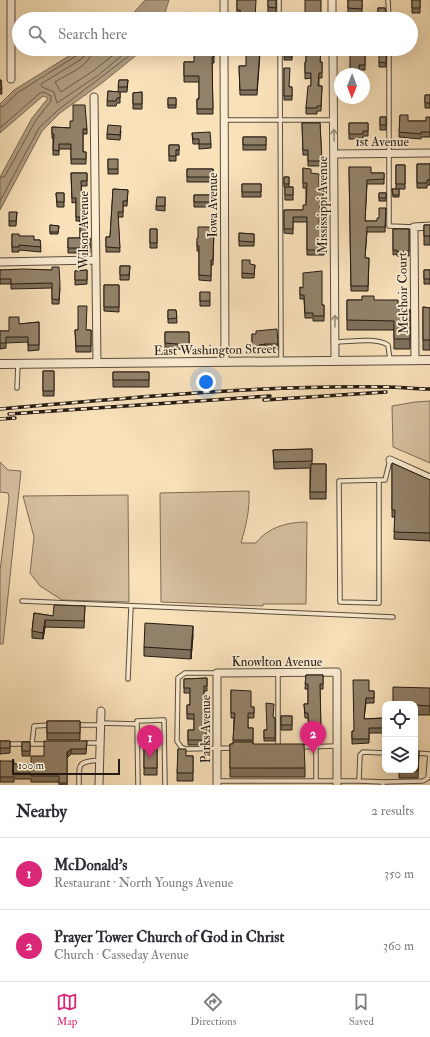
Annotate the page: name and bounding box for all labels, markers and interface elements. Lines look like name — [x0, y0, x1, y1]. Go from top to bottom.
search box — [12, 12, 418, 56]
icon: search — [26, 23, 48, 45]
text: Search here — [58, 25, 127, 44]
north arrow — [334, 68, 370, 104]
one-way arrow — [330, 129, 338, 142]
street label: 1st Avenue — [355, 134, 409, 150]
street label: Mississippi Avenue — [315, 156, 332, 254]
street label: Iowa Avenue — [205, 172, 221, 237]
street label: Wilson Avenue — [76, 191, 92, 270]
street label: Melchoir Court — [394, 252, 412, 334]
one-way arrow — [331, 315, 339, 328]
street label: East Washington Street — [154, 341, 276, 359]
your location — [196, 372, 216, 392]
street label: Knowlton Avenue — [232, 654, 323, 670]
street label: Parks Avenue — [198, 694, 214, 763]
map controls — [382, 701, 418, 773]
button: locate — [382, 701, 418, 737]
pin: 2 — [300, 721, 326, 754]
pin: 1 — [137, 725, 163, 758]
button: layers — [382, 737, 418, 773]
scale bar — [12, 757, 120, 776]
text: 100 m — [18, 759, 44, 772]
text: Nearby — [16, 801, 67, 822]
text: 2 results — [371, 803, 414, 819]
text: McDonald's — [54, 856, 127, 875]
text: 1 — [27, 866, 31, 882]
text: 350 m — [384, 866, 414, 882]
text: Restaurant · North Youngs Avenue — [54, 875, 233, 891]
text: Prayer Tower Church of God in Christ — [54, 928, 284, 947]
text: 2 — [26, 938, 32, 954]
text: 360 m — [383, 938, 414, 954]
text: Church · Casseday Avenue — [54, 947, 189, 963]
tab: Map — [56, 991, 78, 1028]
tab: Directions — [190, 991, 237, 1028]
tab: Saved — [349, 991, 374, 1028]

